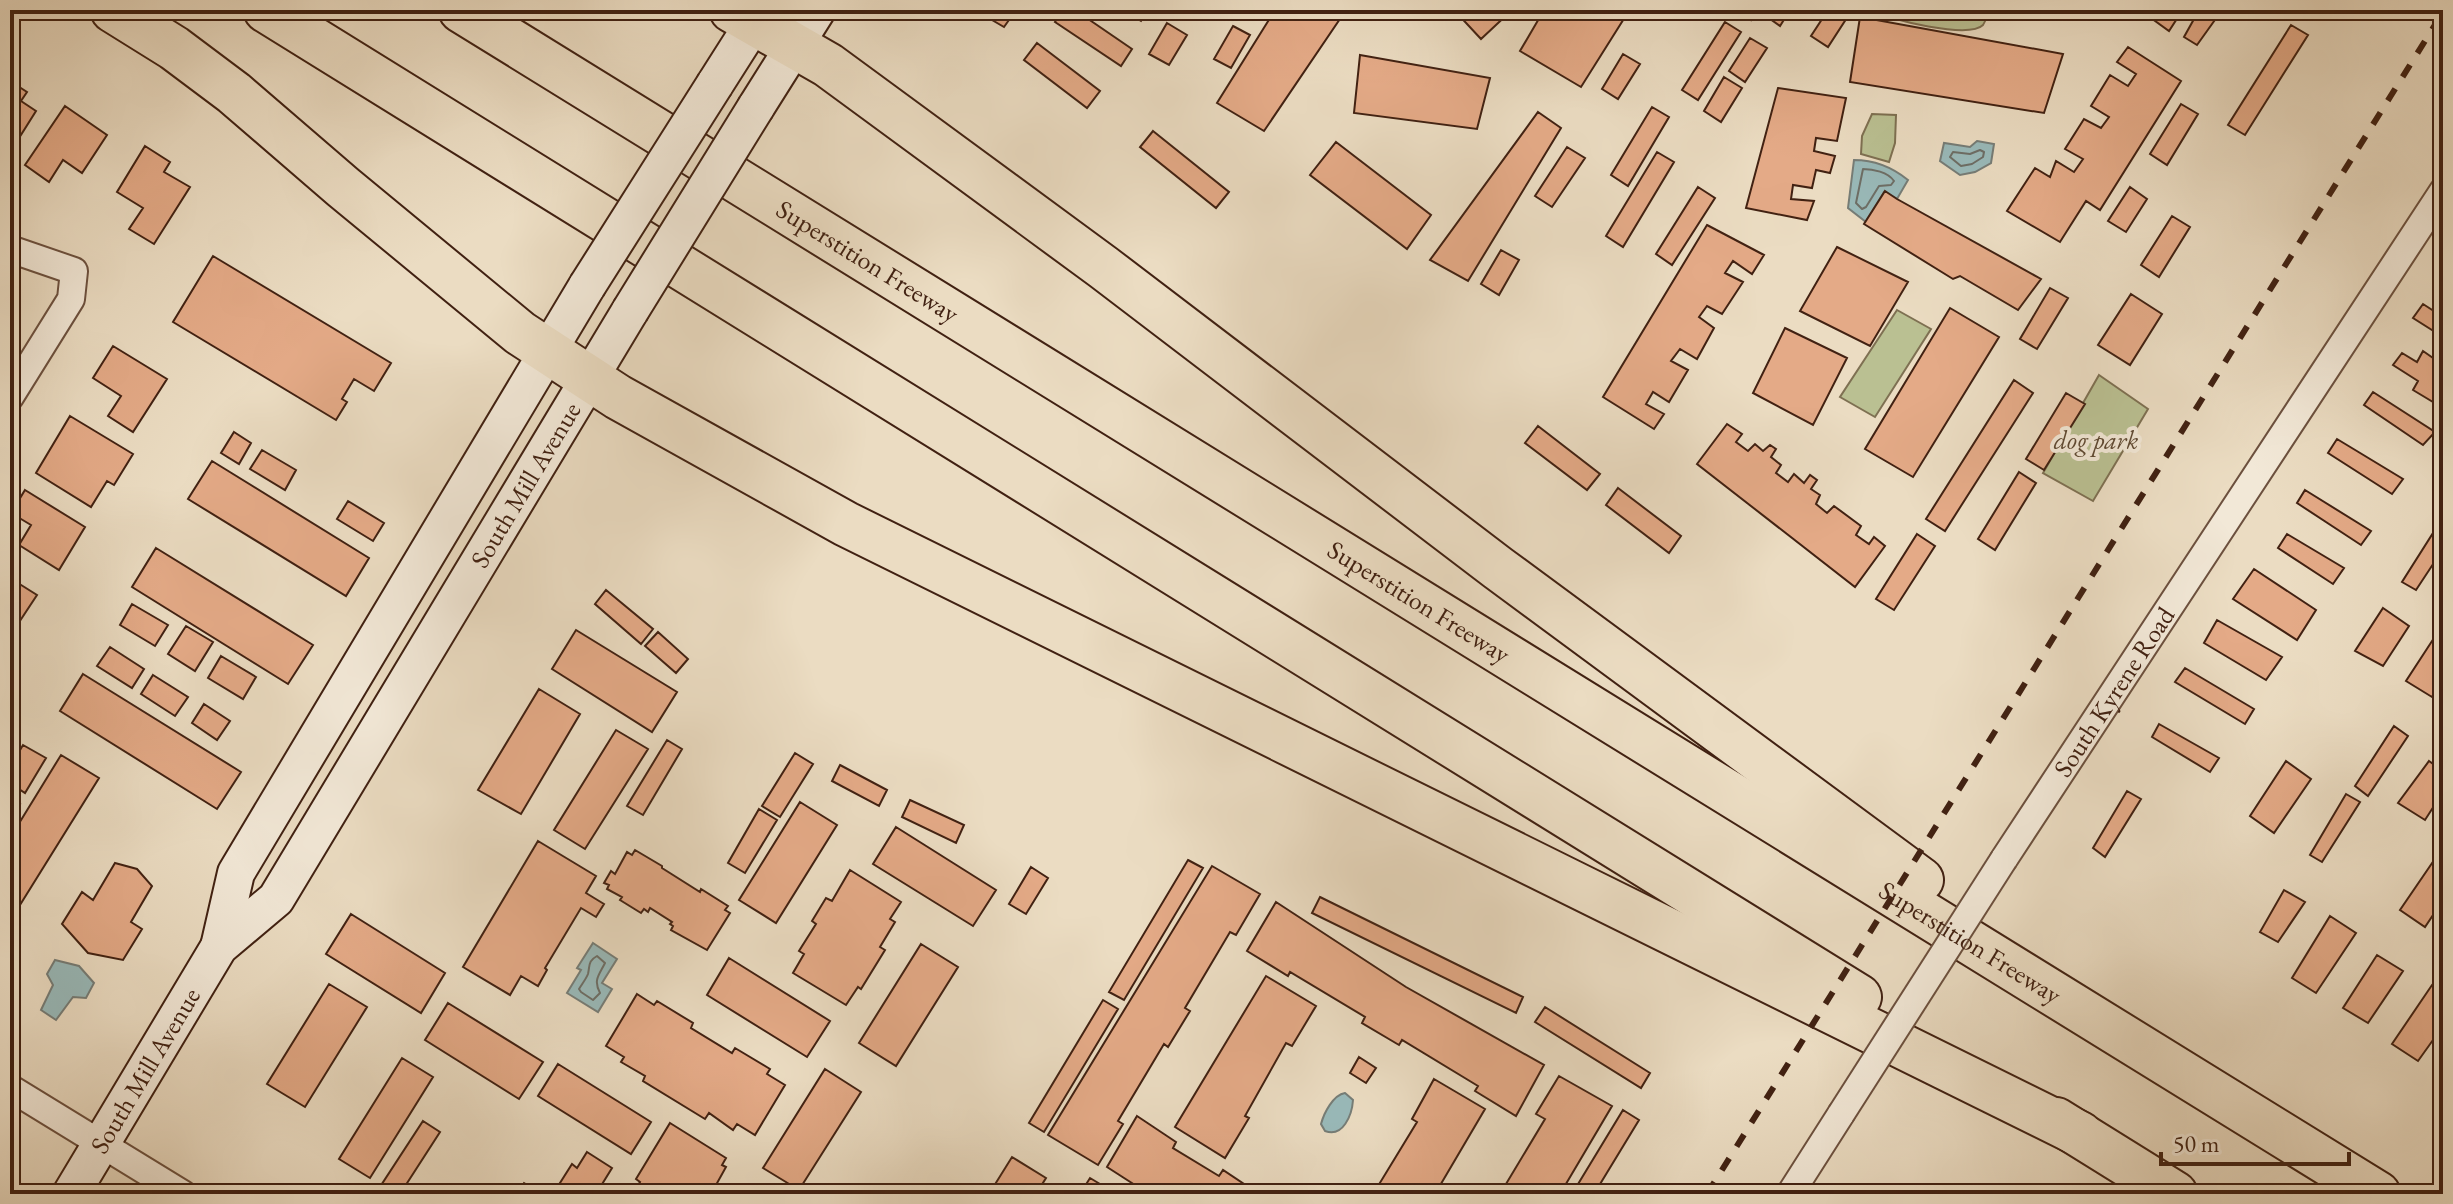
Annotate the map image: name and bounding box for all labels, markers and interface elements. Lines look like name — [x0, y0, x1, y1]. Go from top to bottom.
street label: Superstition Freeway — [770, 192, 966, 331]
street label: South Mill Avenue — [462, 396, 588, 574]
park label: dog park — [2054, 423, 2138, 457]
street label: Superstition Freeway — [1321, 532, 1517, 671]
street label: South Kyrene Road — [2046, 600, 2183, 783]
street label: Superstition Freeway — [1873, 873, 2068, 1012]
street label: South Mill Avenue — [82, 981, 208, 1160]
scale bar — [2161, 1116, 2349, 1166]
text: 50 m — [2173, 1128, 2220, 1159]

